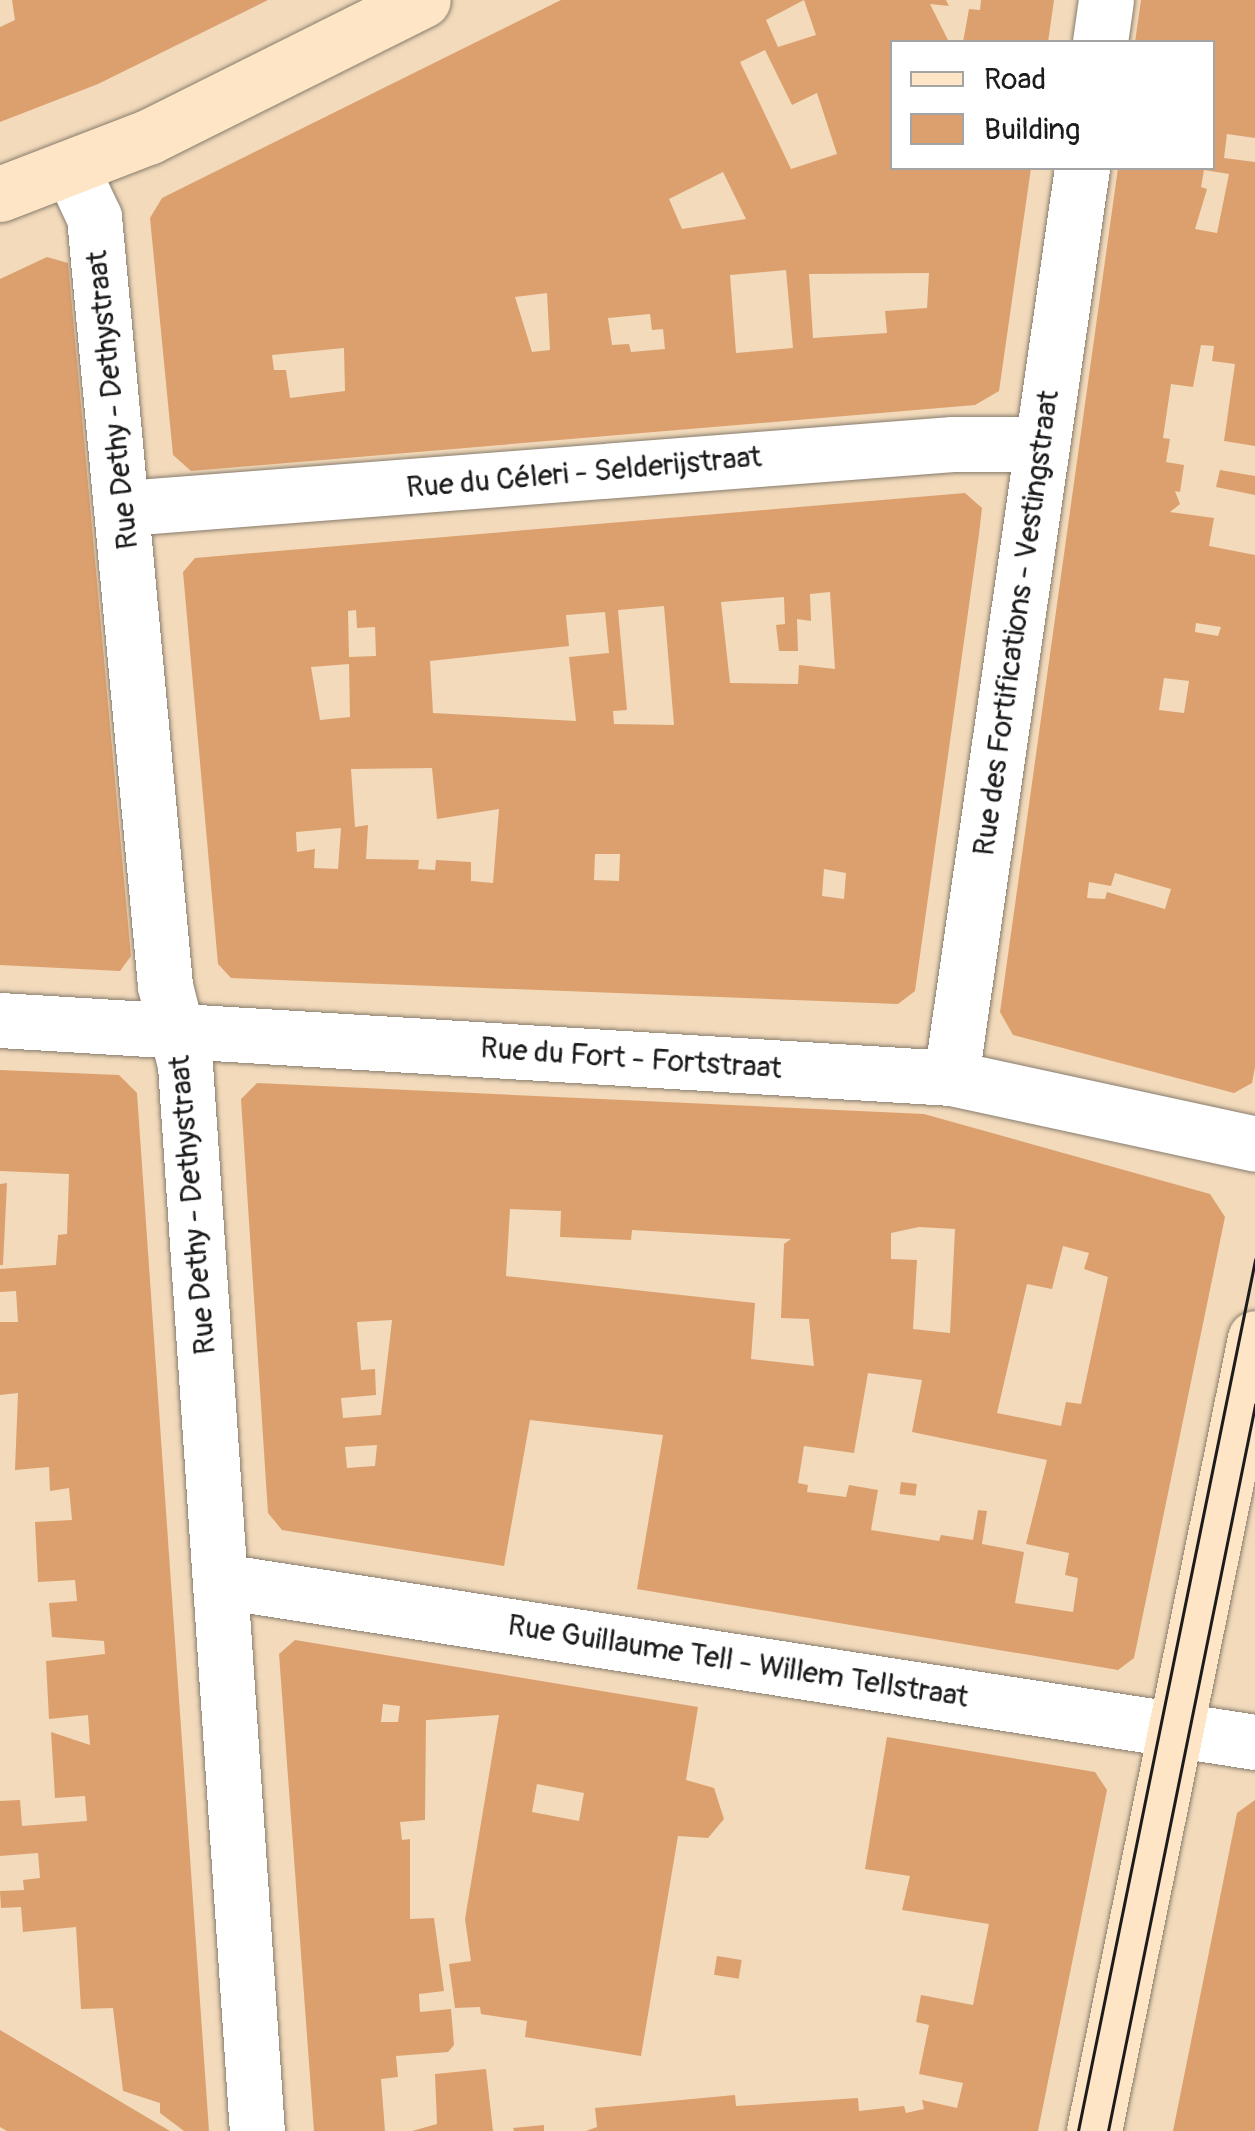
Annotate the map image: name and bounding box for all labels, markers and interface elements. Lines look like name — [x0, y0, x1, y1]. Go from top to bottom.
legend — [890, 40, 1215, 170]
text: Road — [984, 61, 1046, 98]
text: Building — [984, 111, 1080, 148]
street label: Rue Dethy - Dethystraat — [79, 249, 147, 551]
street label: Rue des Fortifications - Vestingstraat — [966, 388, 1068, 858]
street label: Rue du Céleri - Selderijstraat — [405, 440, 763, 506]
street label: Rue du Fort - Fortstraat — [479, 1031, 783, 1087]
street label: Rue Dethy - Dethystraat — [162, 1054, 224, 1356]
street label: Rue Guillaume Tell - Willem Tellstraat — [505, 1608, 971, 1716]

